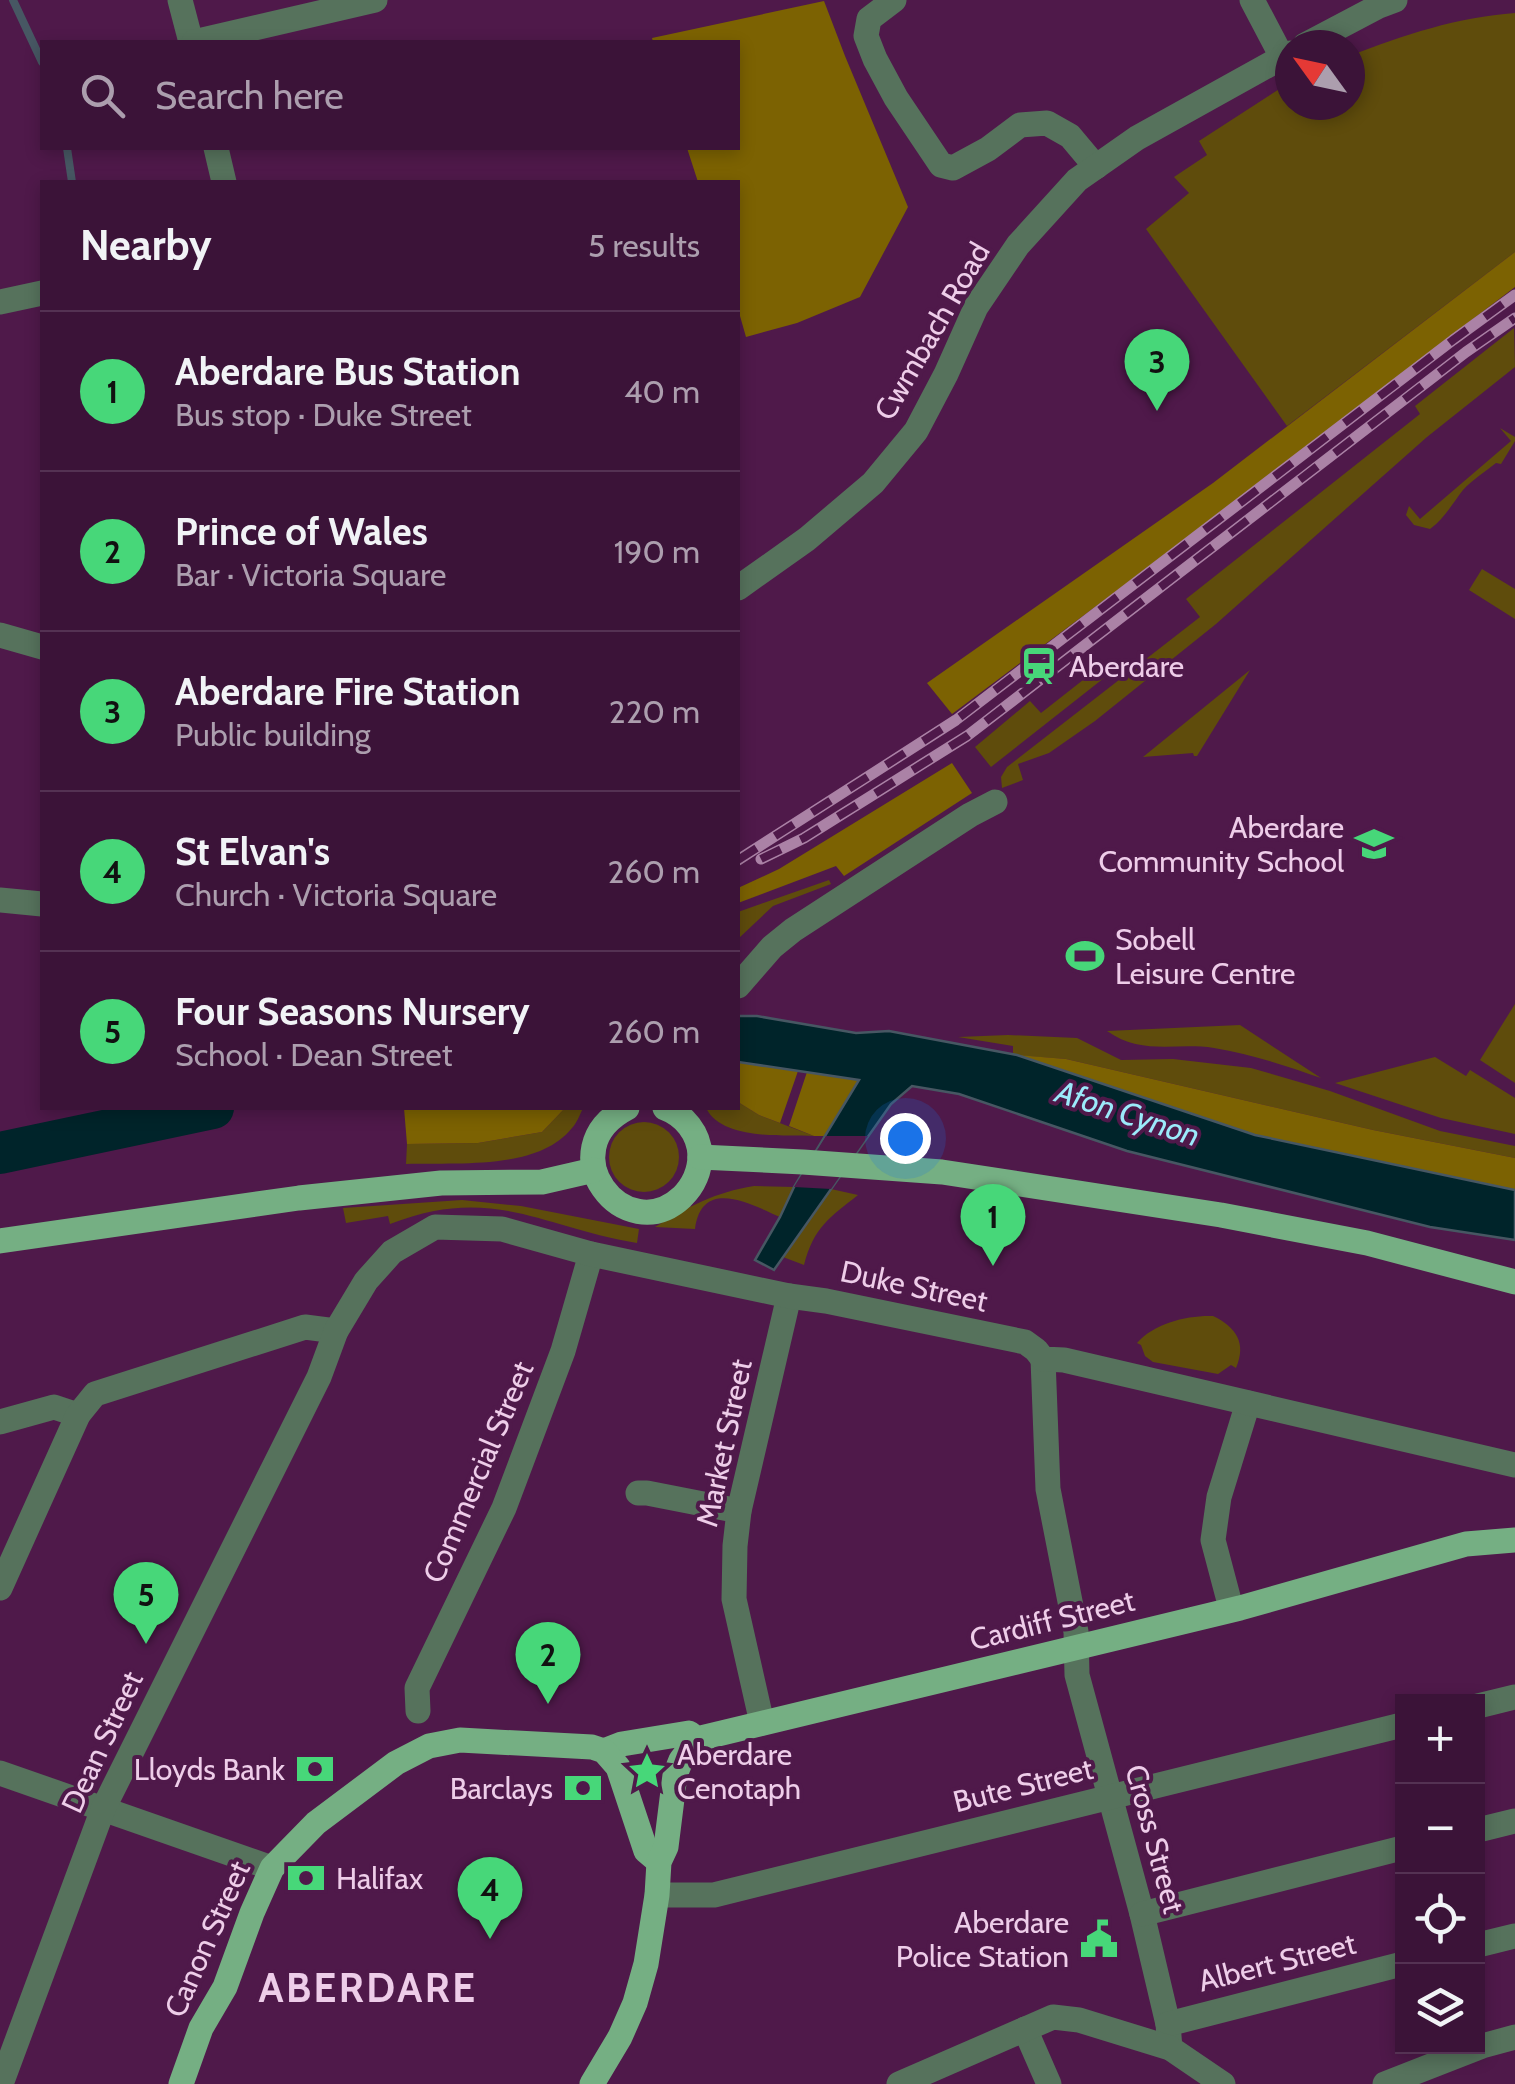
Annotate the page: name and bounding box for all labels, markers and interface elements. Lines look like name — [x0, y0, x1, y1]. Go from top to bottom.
north arrow — [1275, 30, 1365, 120]
search box — [40, 40, 740, 150]
icon: search — [75, 68, 130, 123]
text: Search here — [155, 72, 344, 119]
text: Nearby — [80, 219, 212, 271]
text: 5 results — [588, 226, 700, 265]
street label: Cwmbach Road — [866, 236, 998, 426]
pin: 3 — [1124, 328, 1190, 411]
text: Aberdare Bus Station — [175, 348, 520, 395]
text: 1 — [107, 372, 118, 411]
text: 40 m — [624, 372, 700, 411]
text: Bus stop · Duke Street — [175, 395, 472, 434]
text: Prince of Wales — [175, 508, 428, 555]
text: 2 — [104, 532, 121, 571]
text: 190 m — [614, 532, 700, 571]
text: Bar · Victoria Square — [175, 555, 446, 594]
station icon: Aberdare — [1018, 645, 1060, 687]
place label: Aberdare — [1069, 648, 1184, 685]
text: Aberdare Fire Station — [175, 668, 520, 715]
text: 3 — [104, 692, 121, 731]
text: 220 m — [609, 692, 700, 731]
text: Public building — [175, 715, 371, 754]
place label: Aberdare Community School — [1098, 809, 1344, 880]
school or university icon: Aberdare Community School — [1353, 823, 1395, 865]
text: St Elvan's — [175, 828, 330, 875]
text: 4 — [103, 852, 122, 891]
text: 260 m — [607, 852, 700, 891]
text: Church · Victoria Square — [175, 875, 497, 914]
place label: Sobell Leisure Centre — [1115, 921, 1295, 992]
sports icon: Sobell Leisure Centre — [1064, 935, 1106, 977]
text: Four Seasons Nursery — [175, 988, 530, 1035]
text: 5 — [104, 1012, 121, 1051]
text: 260 m — [607, 1012, 700, 1051]
text: School · Dean Street — [175, 1035, 452, 1074]
water label: Afon Cynon — [1049, 1071, 1205, 1155]
your location — [880, 1113, 931, 1164]
pin: 1 — [960, 1184, 1026, 1266]
street label: Duke Street — [837, 1252, 991, 1320]
street label: Commercial Street — [415, 1356, 541, 1588]
street label: Market Street — [688, 1356, 760, 1530]
pin: 5 — [114, 1562, 178, 1644]
street label: Cardiff Street — [966, 1582, 1138, 1658]
pin: 2 — [516, 1622, 580, 1704]
street label: Dean Street — [53, 1665, 151, 1819]
map controls — [1395, 1694, 1485, 2054]
button: + — [1395, 1694, 1485, 1784]
place label: Aberdare Cenotaph — [677, 1736, 801, 1807]
bank icon: Lloyds Bank — [294, 1748, 336, 1790]
place icon: Aberdare Cenotaph — [626, 1750, 668, 1792]
street label: Bute Street — [949, 1750, 1097, 1820]
place label: Lloyds Bank — [134, 1751, 286, 1788]
street label: Cross Street — [1117, 1761, 1193, 1917]
bank icon: Barclays — [562, 1767, 604, 1809]
place label: Barclays — [450, 1770, 553, 1807]
button: − — [1395, 1784, 1485, 1874]
street label: Canon Street — [156, 1855, 258, 2023]
pin: 4 — [458, 1856, 522, 1939]
bank icon: Halifax — [285, 1857, 327, 1899]
place label: Halifax — [336, 1860, 423, 1897]
button: locate — [1395, 1874, 1485, 1964]
place label: Aberdare Police Station — [896, 1904, 1069, 1975]
public building icon: Aberdare Police Station — [1078, 1918, 1120, 1960]
street label: Albert Street — [1195, 1925, 1359, 1999]
district label: ABERDARE — [259, 1963, 477, 2012]
button: layers — [1395, 1964, 1485, 2054]

